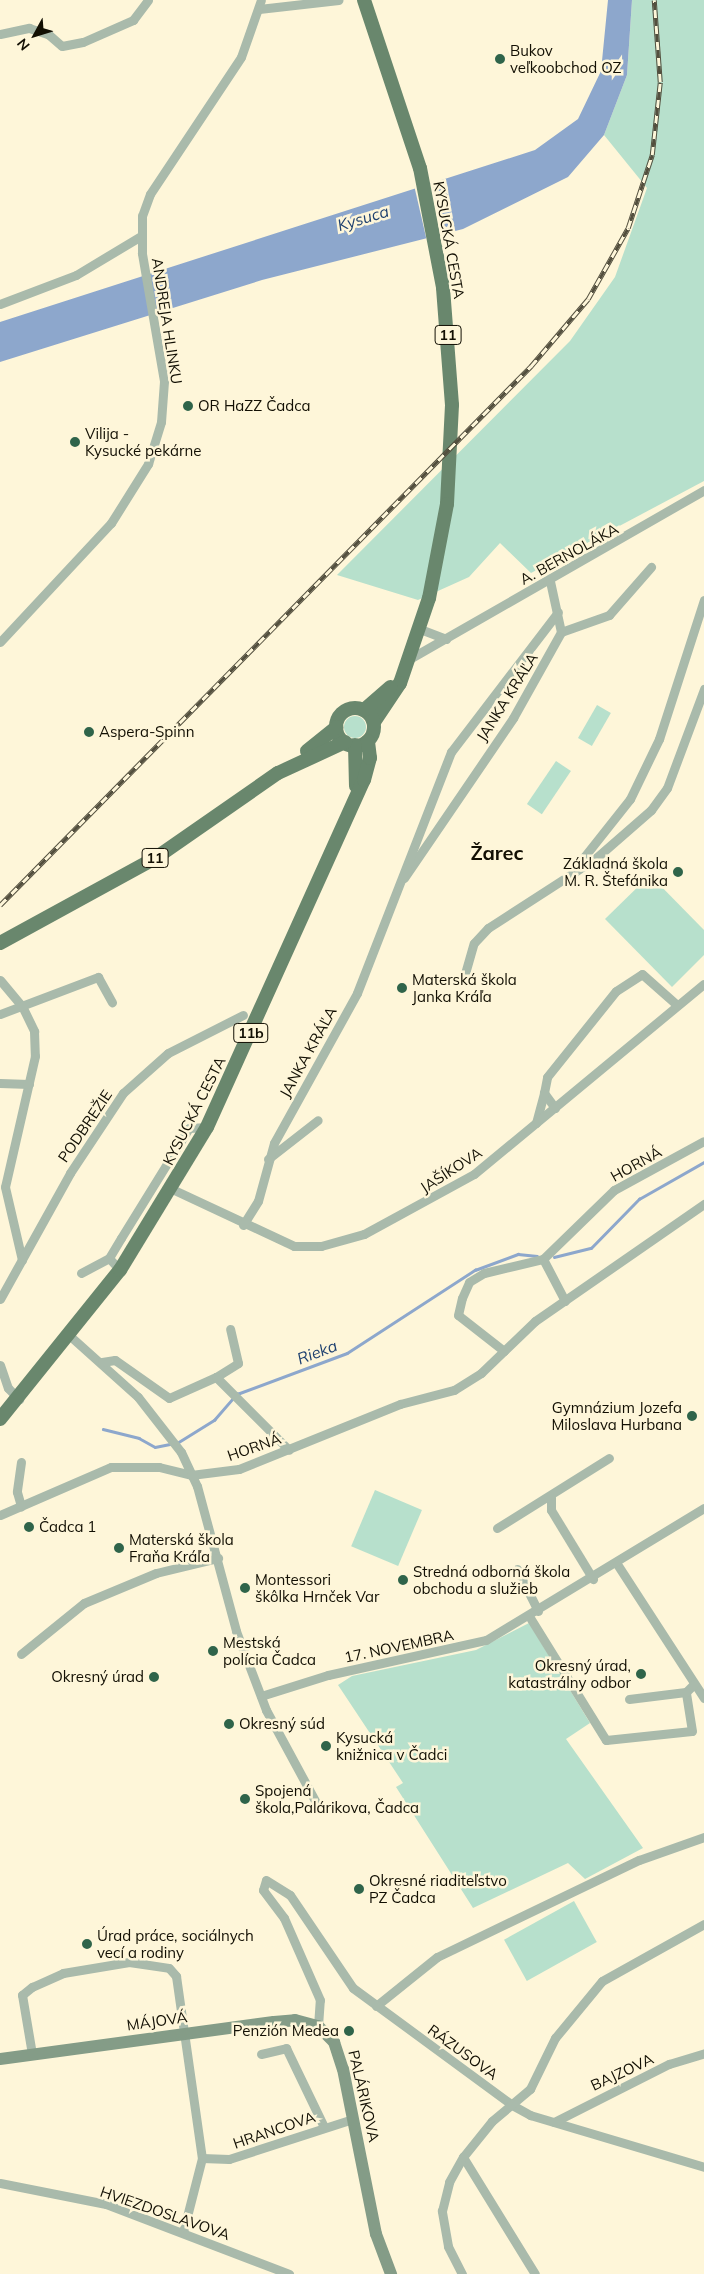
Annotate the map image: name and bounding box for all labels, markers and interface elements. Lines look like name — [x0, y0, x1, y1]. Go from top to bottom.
north arrow — [10, 10, 60, 60]
text: N — [13, 35, 34, 54]
place label: Bukov veľkoobchod OZ — [510, 41, 622, 76]
marker: Bukov veľkoobchod OZ — [494, 53, 506, 65]
street label: KYSUCKÁ CESTA — [430, 180, 468, 300]
water label: Kysuca — [335, 201, 391, 235]
street label: ANDREJA HLINKU — [148, 257, 186, 385]
road number: 11 — [434, 324, 462, 346]
place label: OR HaZZ Čadca — [198, 397, 311, 415]
marker: OR HaZZ Čadca — [182, 400, 194, 412]
place label: Vilija - Kysucké pekárne — [85, 424, 201, 459]
marker: Vilija - Kysucké pekárne — [69, 436, 81, 448]
street label: A. BERNOLÁKA — [517, 519, 621, 589]
street label: JANKA KRÁĽA — [473, 649, 541, 745]
place label: Aspera-Spinn — [99, 723, 195, 741]
marker: Aspera-Spinn — [83, 726, 95, 738]
district label: Žarec — [470, 840, 524, 864]
road number: 11 — [141, 846, 169, 870]
place label: Základná škola M. R. Štefánika — [563, 854, 668, 889]
marker: Základná škola M. R. Štefánika — [672, 866, 684, 878]
place label: Materská škola Janka Kráľa — [412, 970, 517, 1005]
marker: Materská škola Janka Kráľa — [396, 982, 408, 994]
street label: JANKA KRÁĽA — [276, 1004, 340, 1100]
road number: 11b — [232, 1021, 270, 1044]
street label: KYSUCKÁ CESTA — [159, 1054, 229, 1168]
street label: PODBREŽIE — [54, 1086, 116, 1166]
street label: JAŠÍKOVA — [417, 1143, 485, 1197]
street label: HORNÁ — [607, 1143, 665, 1185]
water label: Rieka — [294, 1336, 340, 1368]
place label: Gymnázium Jozefa Miloslava Hurbana — [551, 1398, 682, 1433]
marker: Gymnázium Jozefa Miloslava Hurbana — [686, 1410, 698, 1422]
street label: HORNÁ — [225, 1429, 283, 1465]
place label: Čadca 1 — [39, 1518, 96, 1536]
marker: Čadca 1 — [23, 1521, 35, 1533]
place label: Materská škola Fraňa Kráľa — [129, 1530, 234, 1565]
marker: Materská škola Fraňa Kráľa — [113, 1542, 125, 1554]
place label: Stredná odborná škola obchodu a služieb — [413, 1562, 570, 1597]
place label: Montessori škôlka Hrnček Var — [255, 1570, 380, 1605]
marker: Stredná odborná škola obchodu a služieb — [397, 1574, 409, 1586]
marker: Montessori škôlka Hrnček Var — [239, 1582, 251, 1594]
street label: 17. NOVEMBRA — [343, 1626, 455, 1666]
place label: Mestská polícia Čadca — [223, 1633, 316, 1668]
marker: Mestská polícia Čadca — [207, 1645, 219, 1657]
place label: Okresný úrad, katastrálny odbor — [508, 1656, 631, 1691]
place label: Okresný úrad — [51, 1668, 144, 1686]
marker: Okresný úrad, katastrálny odbor — [635, 1668, 647, 1680]
marker: Okresný úrad — [148, 1671, 160, 1683]
place label: Okresný súd — [239, 1715, 325, 1733]
marker: Okresný súd — [223, 1718, 235, 1730]
place label: Kysucká knižnica v Čadci — [336, 1728, 447, 1763]
marker: Kysucká knižnica v Čadci — [320, 1740, 332, 1752]
place label: Spojená škola,Palárikova, Čadca — [255, 1781, 419, 1816]
marker: Spojená škola,Palárikova, Čadca — [239, 1793, 251, 1805]
place label: Okresné riaditeľstvo PZ Čadca — [369, 1871, 507, 1906]
marker: Okresné riaditeľstvo PZ Čadca — [353, 1883, 365, 1895]
place label: Úrad práce, sociálnych vecí a rodiny — [97, 1926, 254, 1961]
marker: Úrad práce, sociálnych vecí a rodiny — [81, 1938, 93, 1950]
street label: MÁJOVÁ — [125, 2008, 189, 2034]
street label: RÁZUSOVA — [424, 2021, 502, 2083]
place label: Penzión Medea — [233, 2022, 339, 2040]
marker: Penzión Medea — [343, 2025, 355, 2037]
street label: PALÁRIKOVA — [345, 2048, 383, 2144]
street label: BAJZOVA — [588, 2050, 656, 2094]
street label: HRANCOVA — [230, 2108, 318, 2152]
street label: HVIEZDOSLAVOVA — [98, 2182, 232, 2244]

